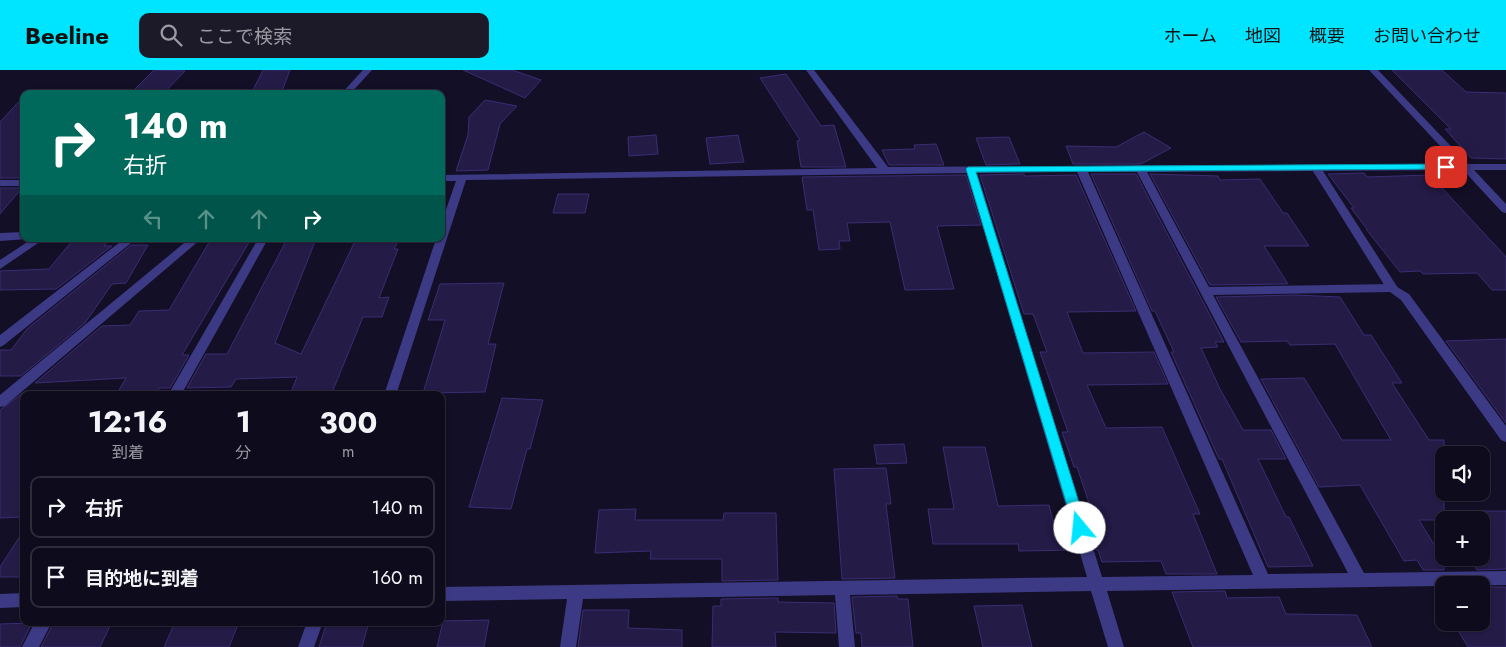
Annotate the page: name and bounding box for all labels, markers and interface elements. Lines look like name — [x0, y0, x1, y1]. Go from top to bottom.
search box — [139, 13, 489, 58]
text: Beeline — [25, 18, 109, 53]
icon: search — [157, 21, 185, 49]
text: ここで検索 — [197, 23, 292, 50]
text: ホーム — [1164, 23, 1217, 49]
text: 地図 — [1245, 23, 1281, 49]
text: 概要 — [1309, 23, 1345, 49]
text: お問い合わせ — [1373, 23, 1481, 49]
text: 140 m — [123, 101, 228, 151]
icon: right — [40, 110, 105, 175]
pin — [1425, 146, 1467, 188]
text: 右折 — [123, 149, 167, 181]
icon: arrive — [1432, 153, 1460, 181]
icon: left — [139, 205, 167, 233]
icon: ahead — [192, 205, 220, 233]
icon: ahead — [245, 205, 273, 233]
icon: right — [298, 205, 326, 233]
text: 12:16 — [88, 400, 168, 443]
text: 1 — [236, 400, 251, 443]
text: 300 — [319, 401, 377, 444]
text: m — [342, 440, 354, 463]
text: 到着 — [112, 441, 144, 464]
text: 分 — [235, 441, 251, 464]
map controls — [1435, 446, 1490, 631]
button: sound — [1435, 446, 1490, 501]
icon: right — [42, 493, 70, 521]
text: 140 m — [371, 494, 423, 521]
text: 右折 — [85, 495, 123, 522]
position arrow — [1053, 501, 1105, 553]
button: + — [1435, 511, 1490, 566]
icon: arrive — [42, 563, 70, 591]
text: 160 m — [372, 564, 423, 591]
text: 目的地に到着 — [85, 565, 199, 592]
button: − — [1435, 576, 1490, 631]

